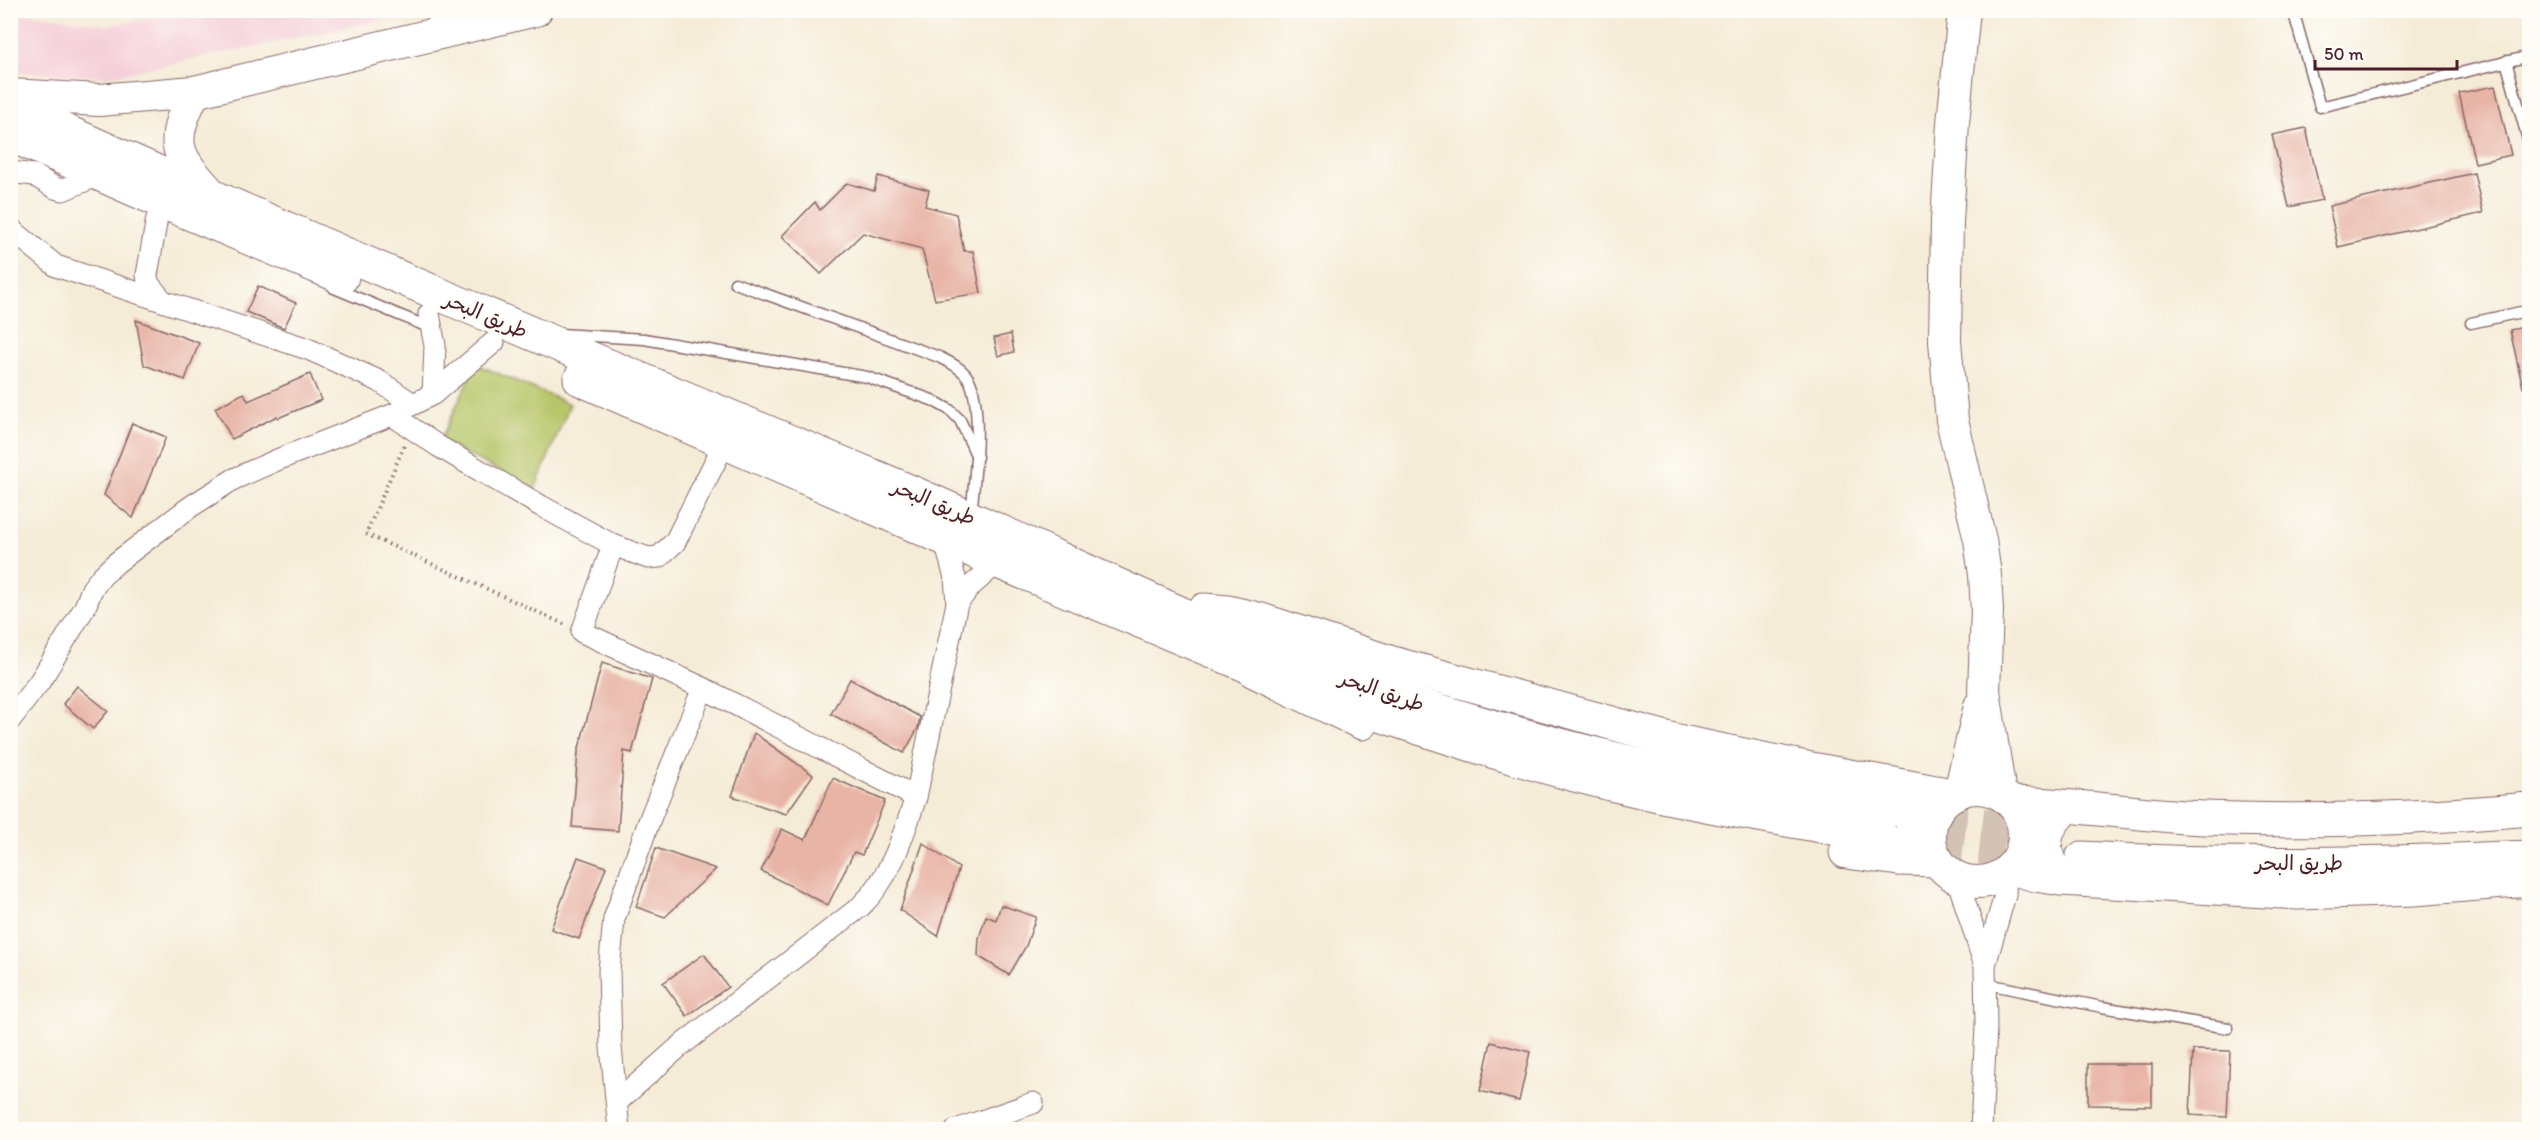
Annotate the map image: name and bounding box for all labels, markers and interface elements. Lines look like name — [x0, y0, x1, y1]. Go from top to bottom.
scale bar — [2315, 33, 2458, 71]
text: 50 m — [2324, 43, 2364, 65]
street label: طريق البحر — [439, 285, 532, 344]
street label: طريق البحر — [887, 472, 980, 531]
street label: طريق البحر — [1334, 664, 1428, 718]
street label: طريق البحر — [2253, 850, 2343, 876]

